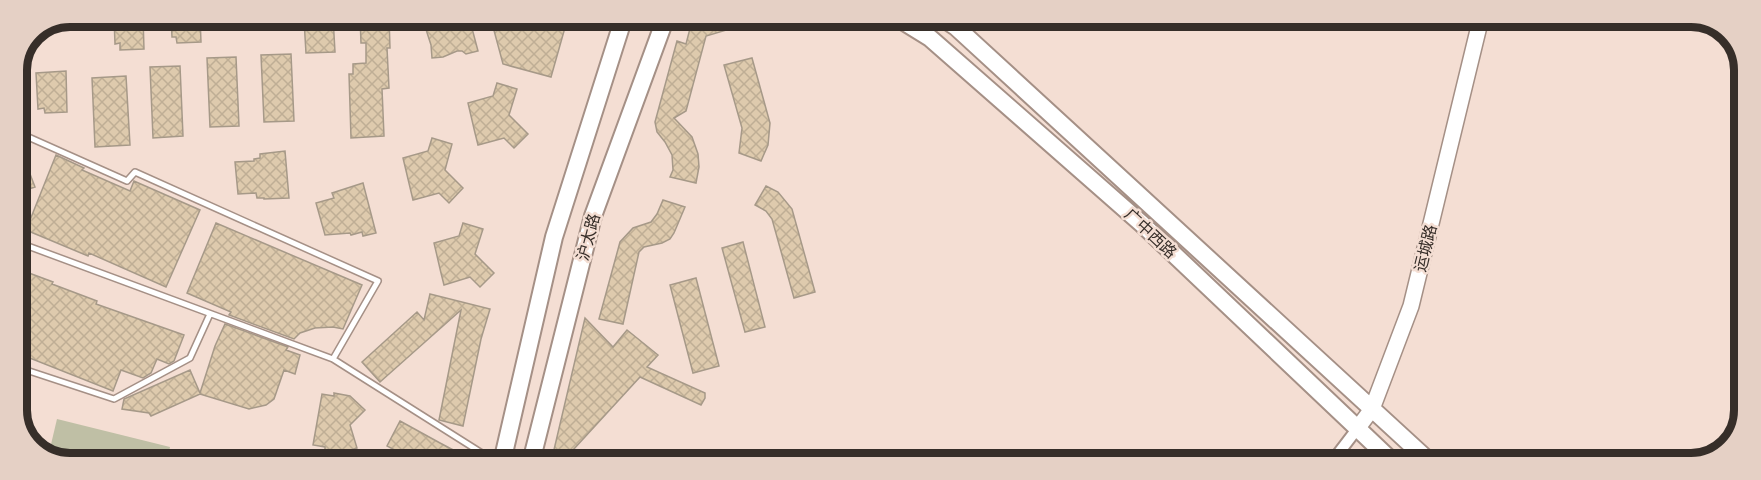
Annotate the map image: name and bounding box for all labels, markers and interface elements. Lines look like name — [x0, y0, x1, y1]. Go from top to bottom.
street label: 广中西路 — [1119, 202, 1183, 264]
street label: 沪太路 — [570, 211, 606, 263]
street label: 运城路 — [1408, 222, 1442, 274]

